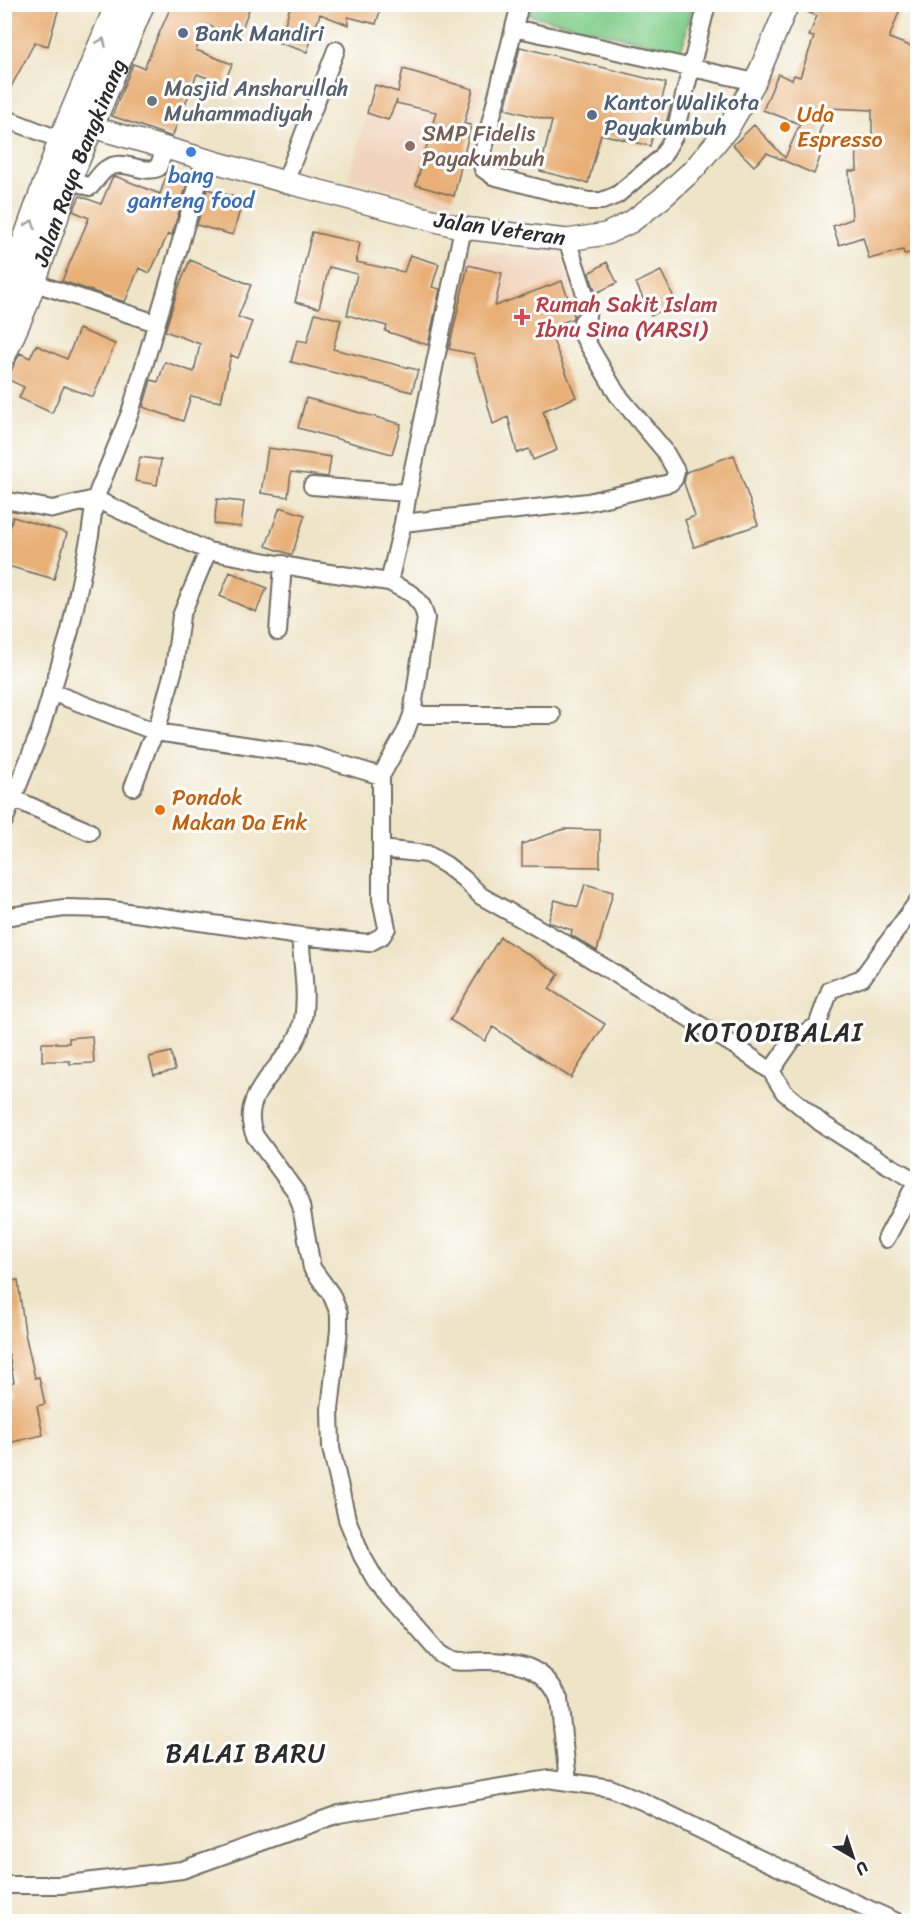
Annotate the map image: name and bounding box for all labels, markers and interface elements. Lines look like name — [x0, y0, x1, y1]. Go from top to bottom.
place label: Bank Mandiri — [195, 14, 325, 53]
marker: Bank Mandiri — [176, 26, 190, 40]
one-way arrow — [95, 38, 107, 49]
street label: Jalan Raya Bangkinang — [21, 52, 137, 273]
place label: Masjid Ansharullah Muhammadiyah — [164, 69, 349, 133]
place label: Kantor Walikota Payakumbuh — [604, 83, 759, 147]
marker: Masjid Ansharullah Muhammadiyah — [145, 94, 159, 108]
place label: Uda Espresso — [797, 95, 883, 159]
marker: Kantor Walikota Payakumbuh — [585, 108, 599, 122]
place label: SMP Fidelis Payakumbuh — [422, 114, 545, 178]
marker: Uda Espresso — [778, 120, 792, 134]
marker: SMP Fidelis Payakumbuh — [403, 139, 417, 153]
marker: bang ganteng food — [184, 145, 198, 159]
place label: bang ganteng food — [126, 156, 255, 220]
street label: Jalan Veteran — [431, 200, 568, 257]
one-way arrow — [24, 219, 37, 230]
place label: Rumah Sakit Islam Ibnu Sina (YARSI) — [535, 285, 717, 349]
marker: Rumah Sakit Islam Ibnu Sina (YARSI) — [513, 308, 531, 326]
place label: Pondok Makan Da Enk — [172, 778, 307, 842]
marker: Pondok Makan Da Enk — [153, 803, 167, 817]
district label: KOTODIBALAI — [684, 1009, 864, 1055]
district label: BALAI BARU — [165, 1730, 327, 1776]
north arrow — [823, 1827, 883, 1887]
text: U — [848, 1854, 875, 1884]

